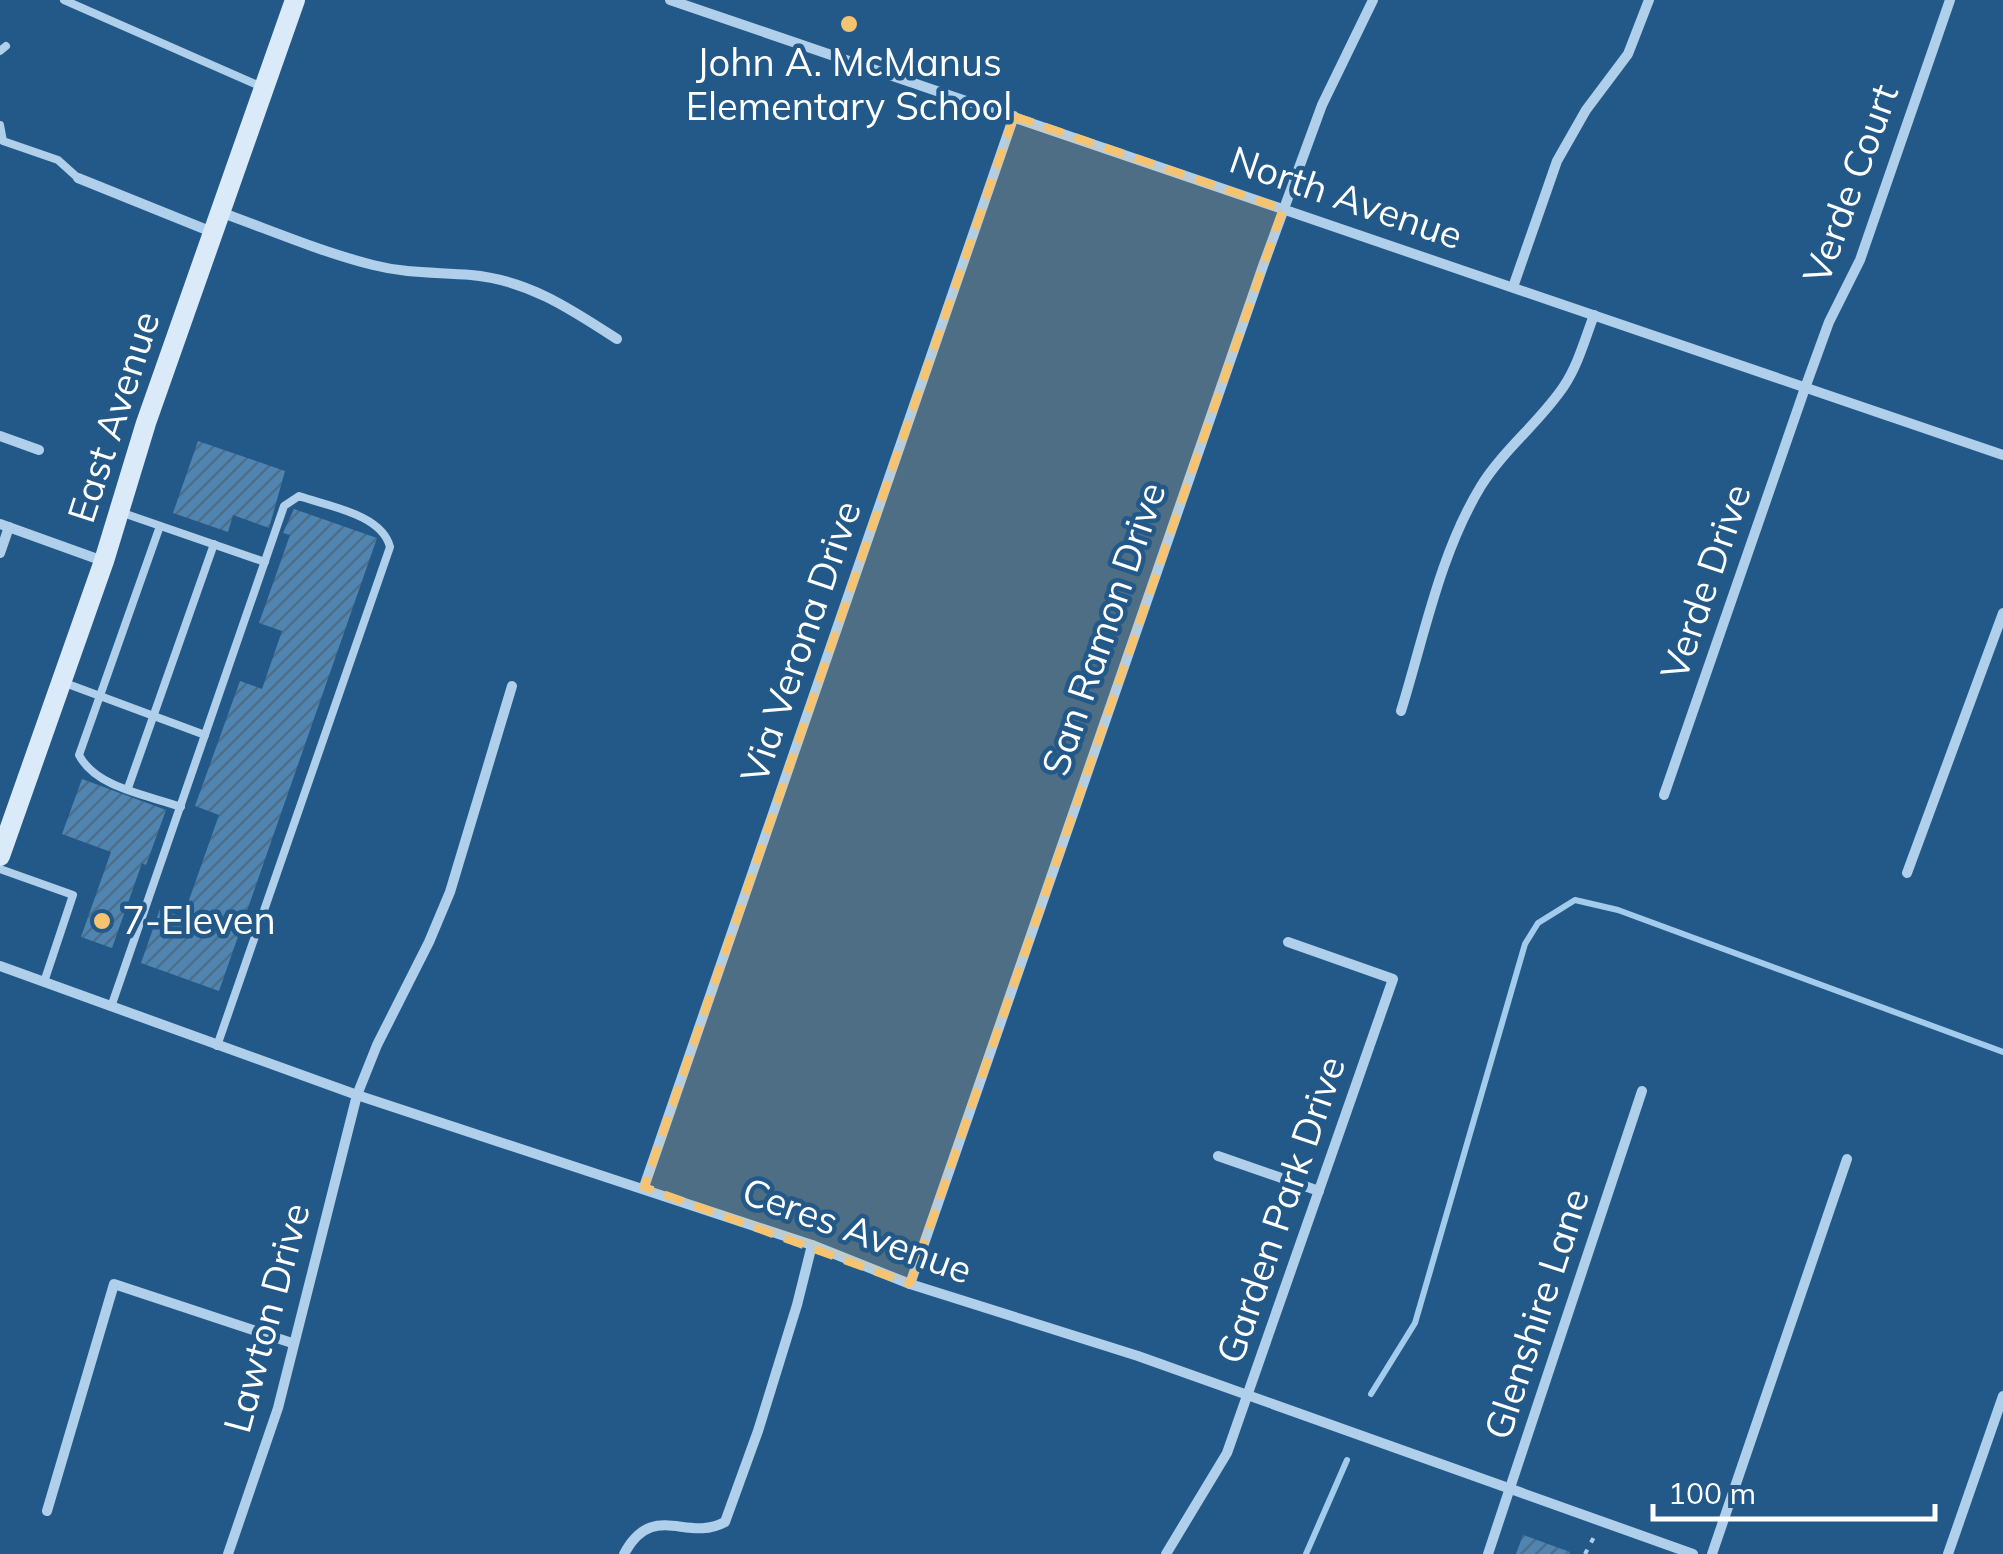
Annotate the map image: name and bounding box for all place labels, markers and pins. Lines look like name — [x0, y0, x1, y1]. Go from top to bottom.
marker: John A. McManus Elementary School — [838, 13, 860, 35]
place label: John A. McManus Elementary School — [686, 38, 1012, 130]
place label: 7-Eleven — [122, 896, 276, 944]
marker: 7-Eleven — [91, 910, 113, 932]

